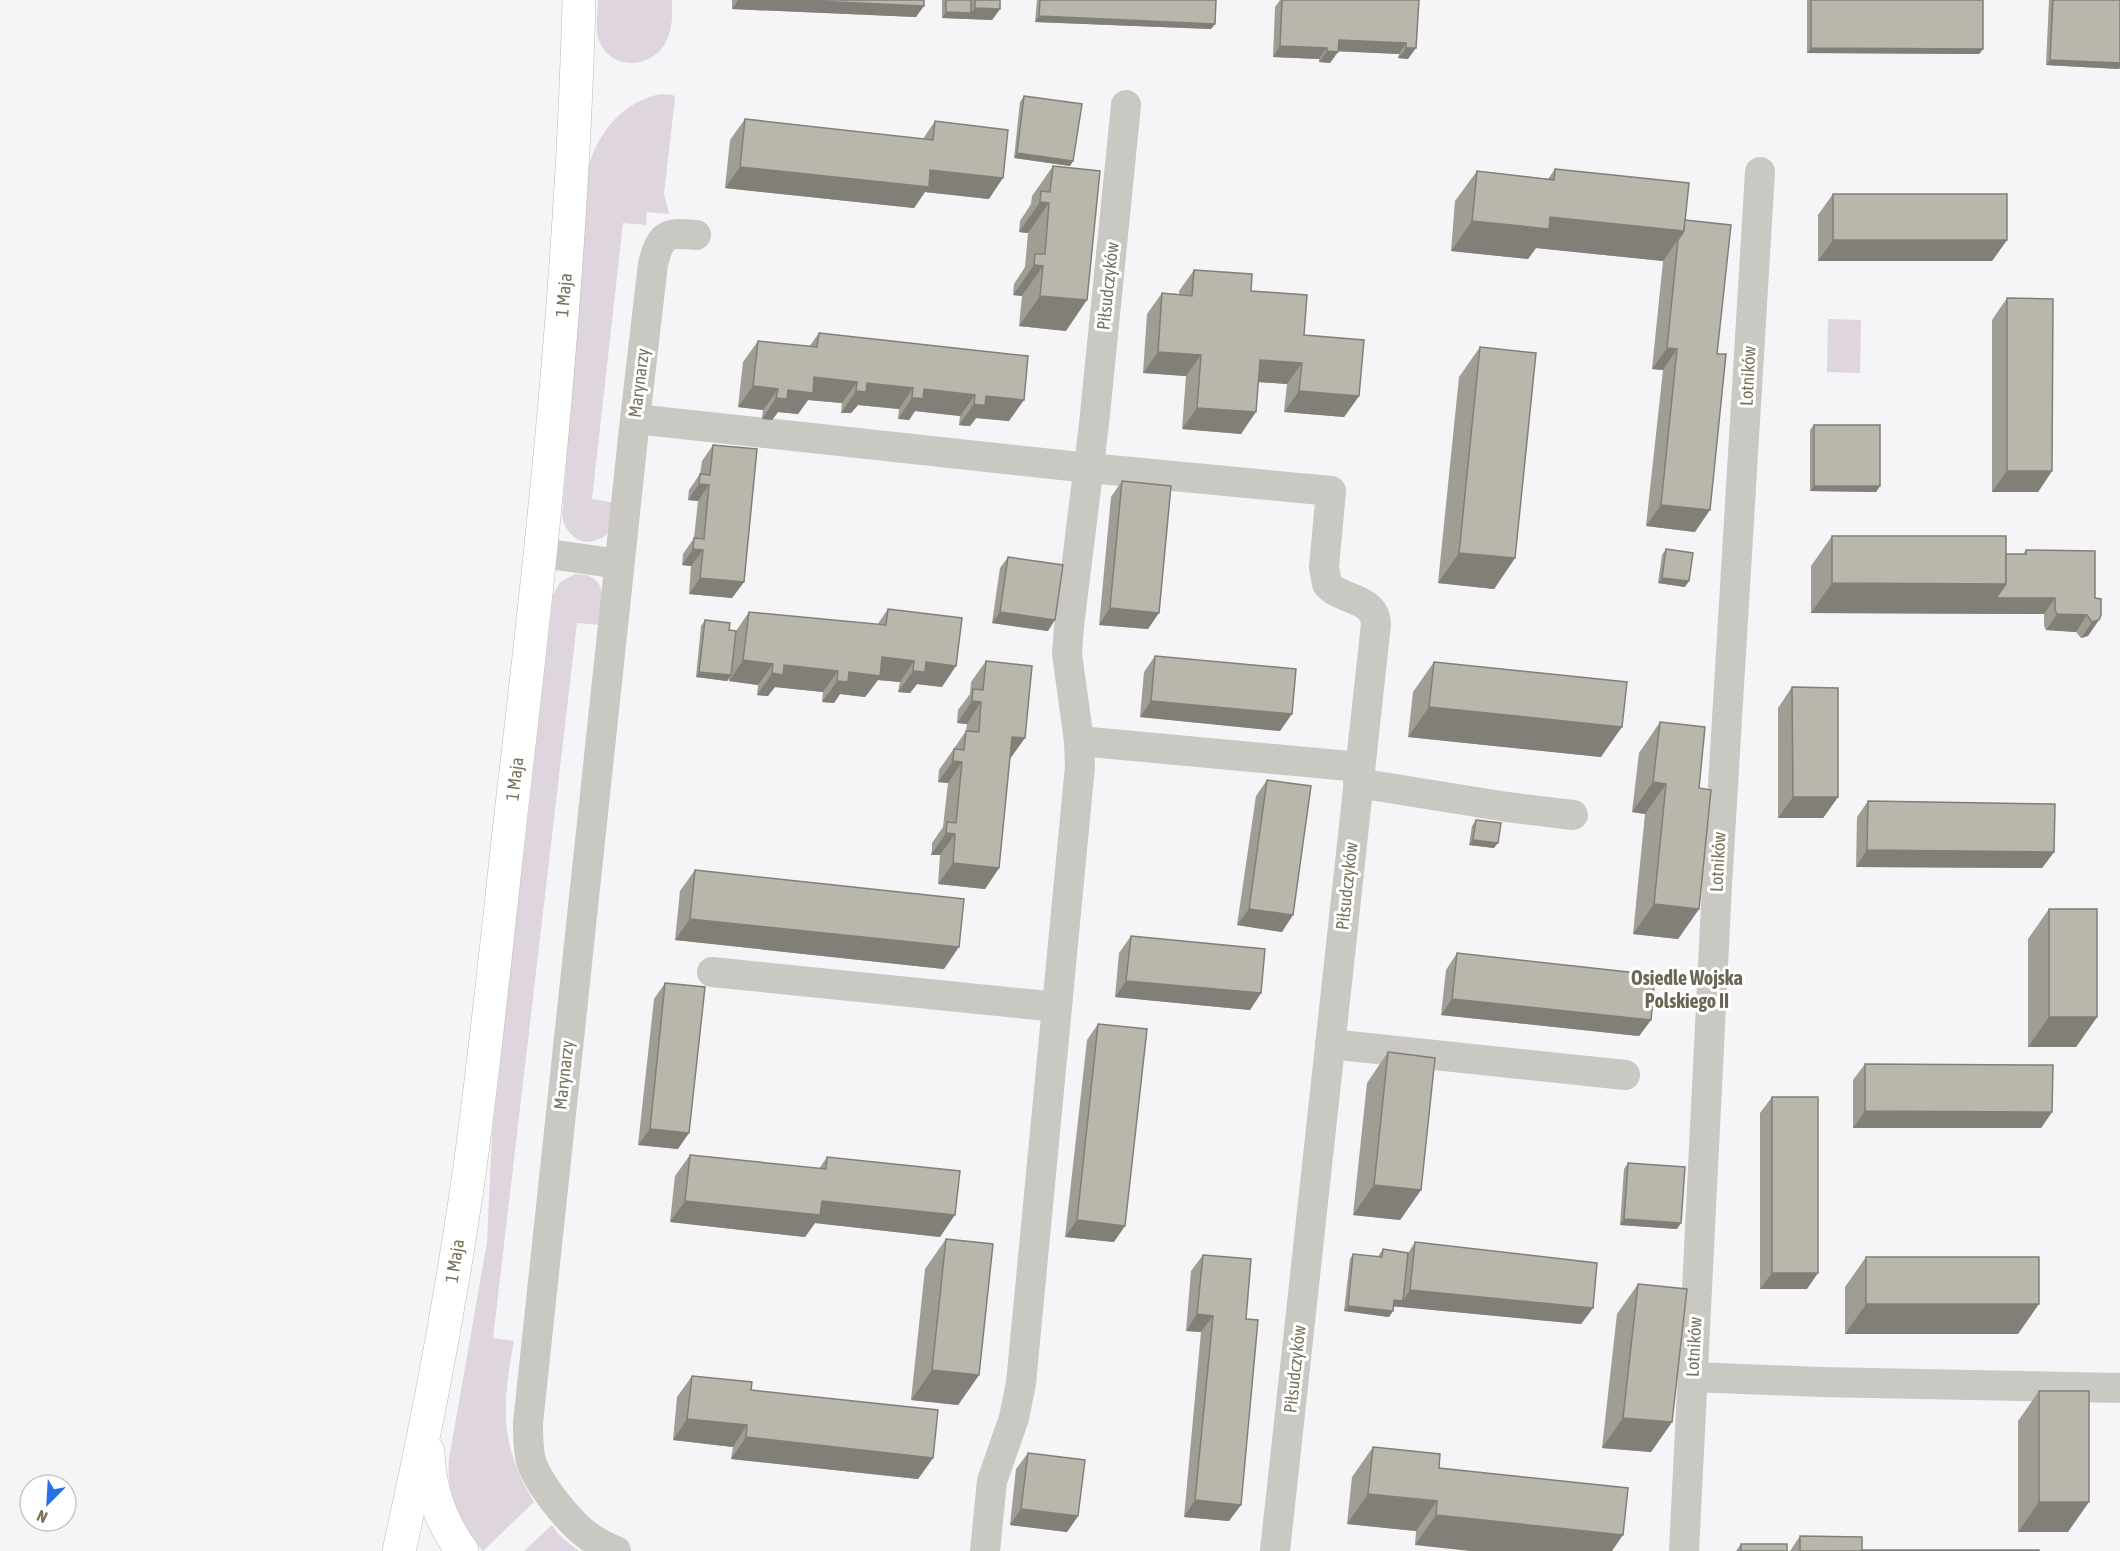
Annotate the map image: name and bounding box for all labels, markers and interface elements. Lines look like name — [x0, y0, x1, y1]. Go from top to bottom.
street label: Piłsudczyków — [1092, 241, 1123, 331]
street label: 1 Maja — [551, 272, 576, 318]
street label: Lotników — [1735, 345, 1760, 407]
street label: Marynarzy — [624, 347, 653, 419]
street label: 1 Maja — [501, 756, 528, 802]
street label: Lotników — [1705, 831, 1730, 893]
street label: Piłsudczyków — [1331, 841, 1362, 931]
district label: Osiedle Wojska Polskiego II — [1631, 966, 1743, 1012]
street label: Marynarzy — [549, 1039, 578, 1111]
street label: 1 Maja — [441, 1238, 468, 1284]
street label: Lotników — [1681, 1316, 1706, 1378]
street label: Piłsudczyków — [1279, 1324, 1310, 1414]
north arrow — [18, 1473, 78, 1533]
text: N — [34, 1507, 50, 1527]

